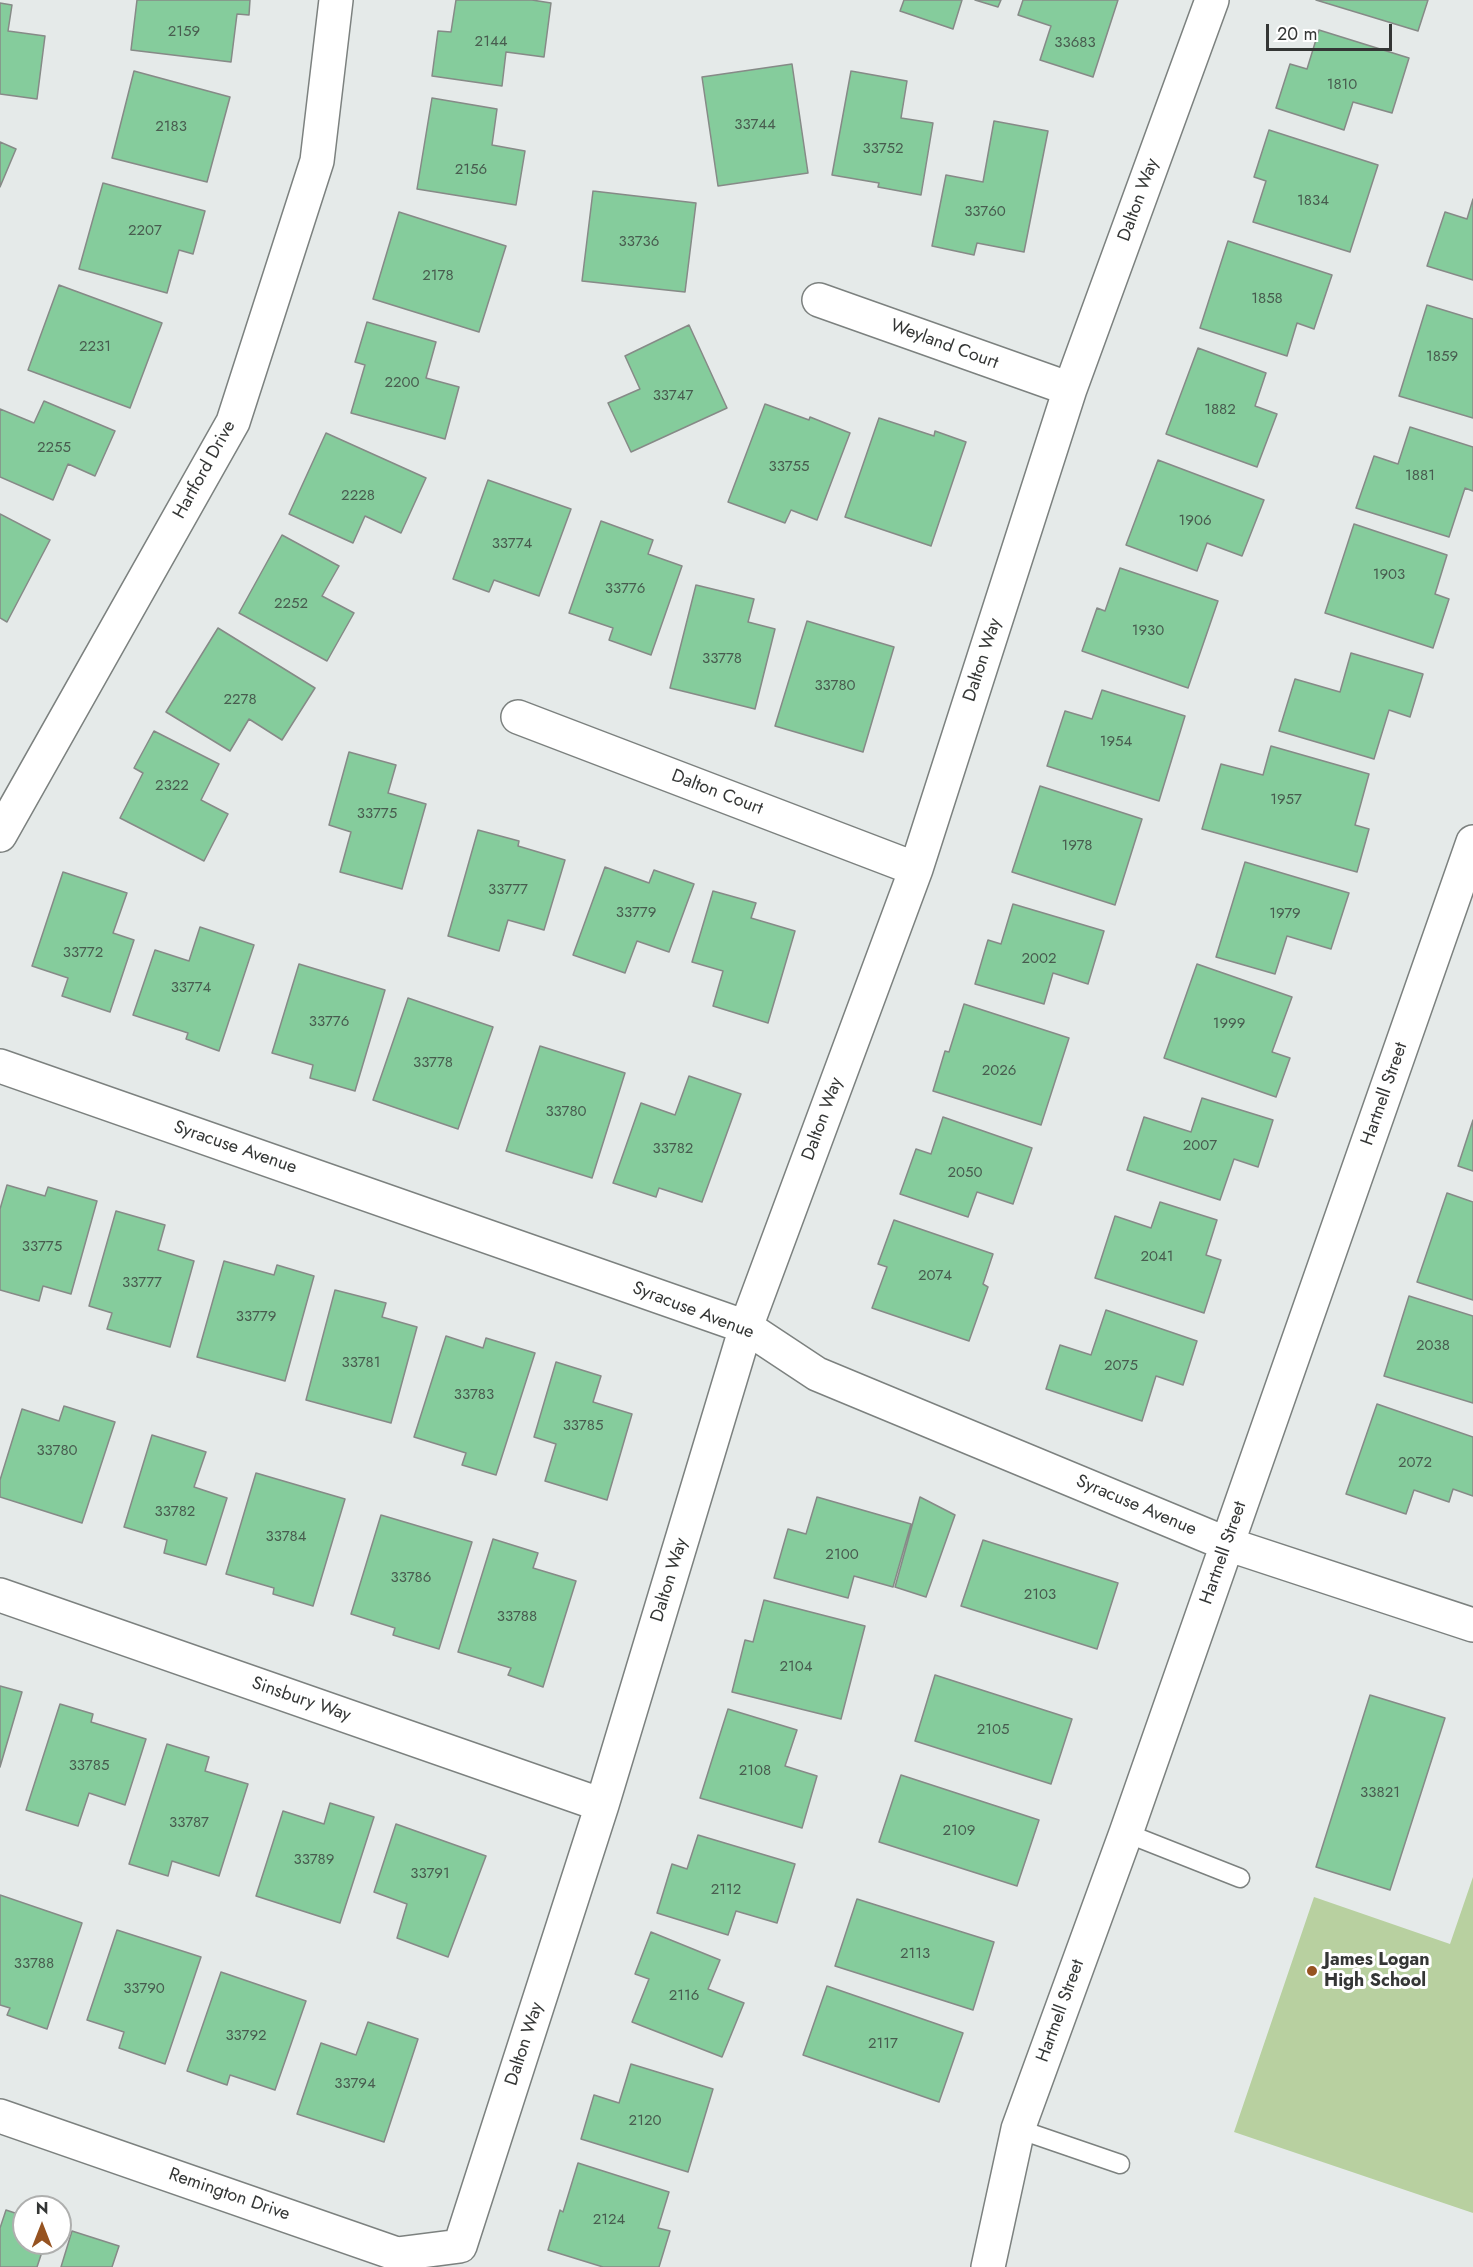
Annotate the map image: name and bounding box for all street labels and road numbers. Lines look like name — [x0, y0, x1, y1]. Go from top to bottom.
street label: Dalton Way — [1114, 156, 1164, 244]
street label: Weyland Court — [887, 315, 1001, 375]
street label: Hartford Drive — [169, 417, 241, 523]
street label: Dalton Way — [959, 616, 1007, 704]
street label: Dalton Court — [668, 766, 766, 820]
street label: Hartnell Street — [1357, 1040, 1413, 1148]
street label: Dalton Way — [798, 1075, 848, 1163]
street label: Syracuse Avenue — [171, 1117, 299, 1179]
street label: Syracuse Avenue — [629, 1278, 757, 1344]
street label: Syracuse Avenue — [1073, 1471, 1199, 1541]
street label: Hartnell Street — [1196, 1499, 1252, 1607]
street label: Dalton Way — [647, 1535, 693, 1625]
street label: Sinsbury Way — [249, 1673, 353, 1727]
street label: Hartnell Street — [1032, 1957, 1090, 2065]
street label: Dalton Way — [501, 2000, 549, 2088]
street label: Remington Drive — [166, 2164, 292, 2226]

